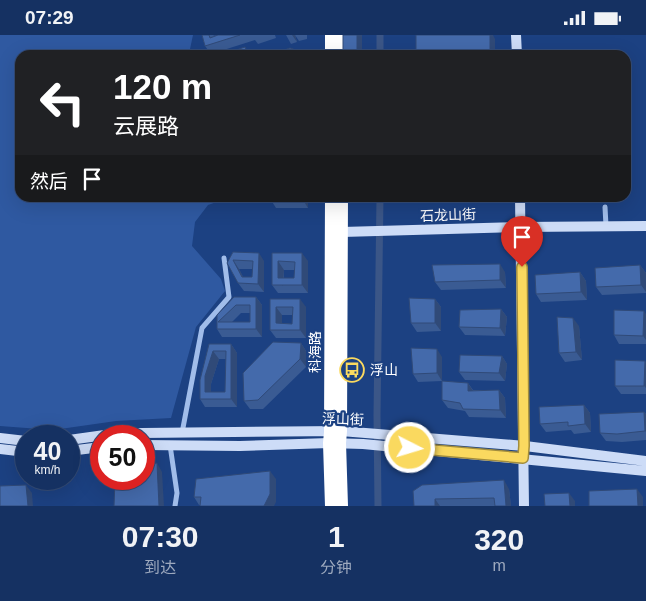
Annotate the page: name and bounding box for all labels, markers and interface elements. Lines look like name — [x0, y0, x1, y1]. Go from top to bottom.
text: 07:29 — [25, 7, 74, 28]
text: 120 m — [113, 67, 212, 106]
icon: left — [30, 70, 95, 135]
text: 云展路 — [113, 114, 179, 139]
icon: arrive — [78, 165, 106, 193]
text: 然后 — [30, 171, 68, 192]
street label: 石龙山街 — [420, 206, 476, 224]
pin — [501, 216, 543, 267]
icon: arrive — [508, 223, 536, 251]
street label: 科海路 — [307, 331, 323, 373]
bus stop icon: 浮山 — [339, 357, 365, 383]
place label: 浮山 — [370, 362, 398, 378]
street label: 浮山街 — [322, 410, 364, 428]
position arrow — [383, 421, 435, 473]
speed limit sign: 50 — [90, 425, 155, 490]
text: 40 — [34, 437, 61, 465]
text: km/h — [34, 463, 61, 477]
text: 07:30 — [122, 520, 199, 553]
text: 1 — [328, 520, 345, 553]
text: 320 — [474, 523, 524, 556]
text: m — [493, 557, 506, 574]
text: 到达 — [144, 559, 176, 576]
text: 分钟 — [320, 559, 352, 576]

